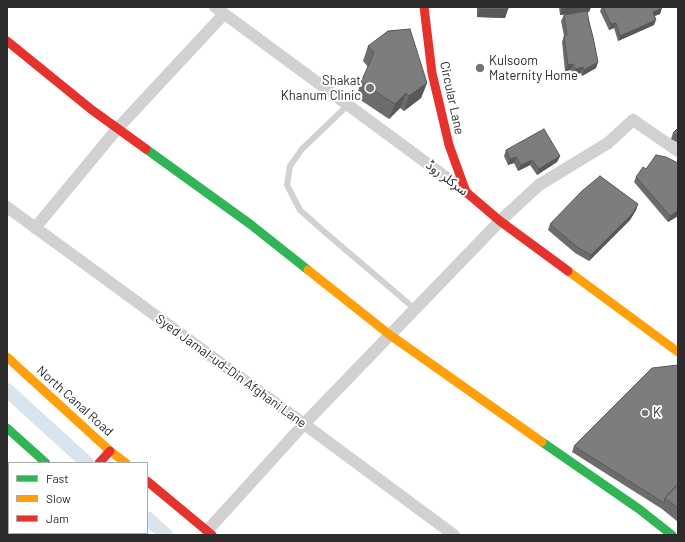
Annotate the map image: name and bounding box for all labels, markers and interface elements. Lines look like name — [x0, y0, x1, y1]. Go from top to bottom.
place label: Kulsoom Maternity Home — [489, 53, 578, 84]
street label: Circular Lane — [437, 60, 467, 136]
marker: Kulsoom Maternity Home — [474, 62, 486, 74]
place label: Shakat Khanum Clinic — [281, 73, 361, 104]
marker: Shakat Khanum Clinic — [364, 82, 376, 94]
street label: سرکلر روڈ — [423, 157, 471, 199]
street label: Syed Jamal-ud-Din Afghani Lane — [152, 311, 310, 431]
street label: North Canal Road — [34, 363, 116, 439]
place label: K — [653, 405, 661, 421]
marker: K — [640, 408, 650, 418]
legend — [8, 462, 148, 534]
text: Fast — [46, 471, 69, 485]
text: Slow — [46, 491, 71, 505]
text: Jam — [46, 511, 69, 525]

